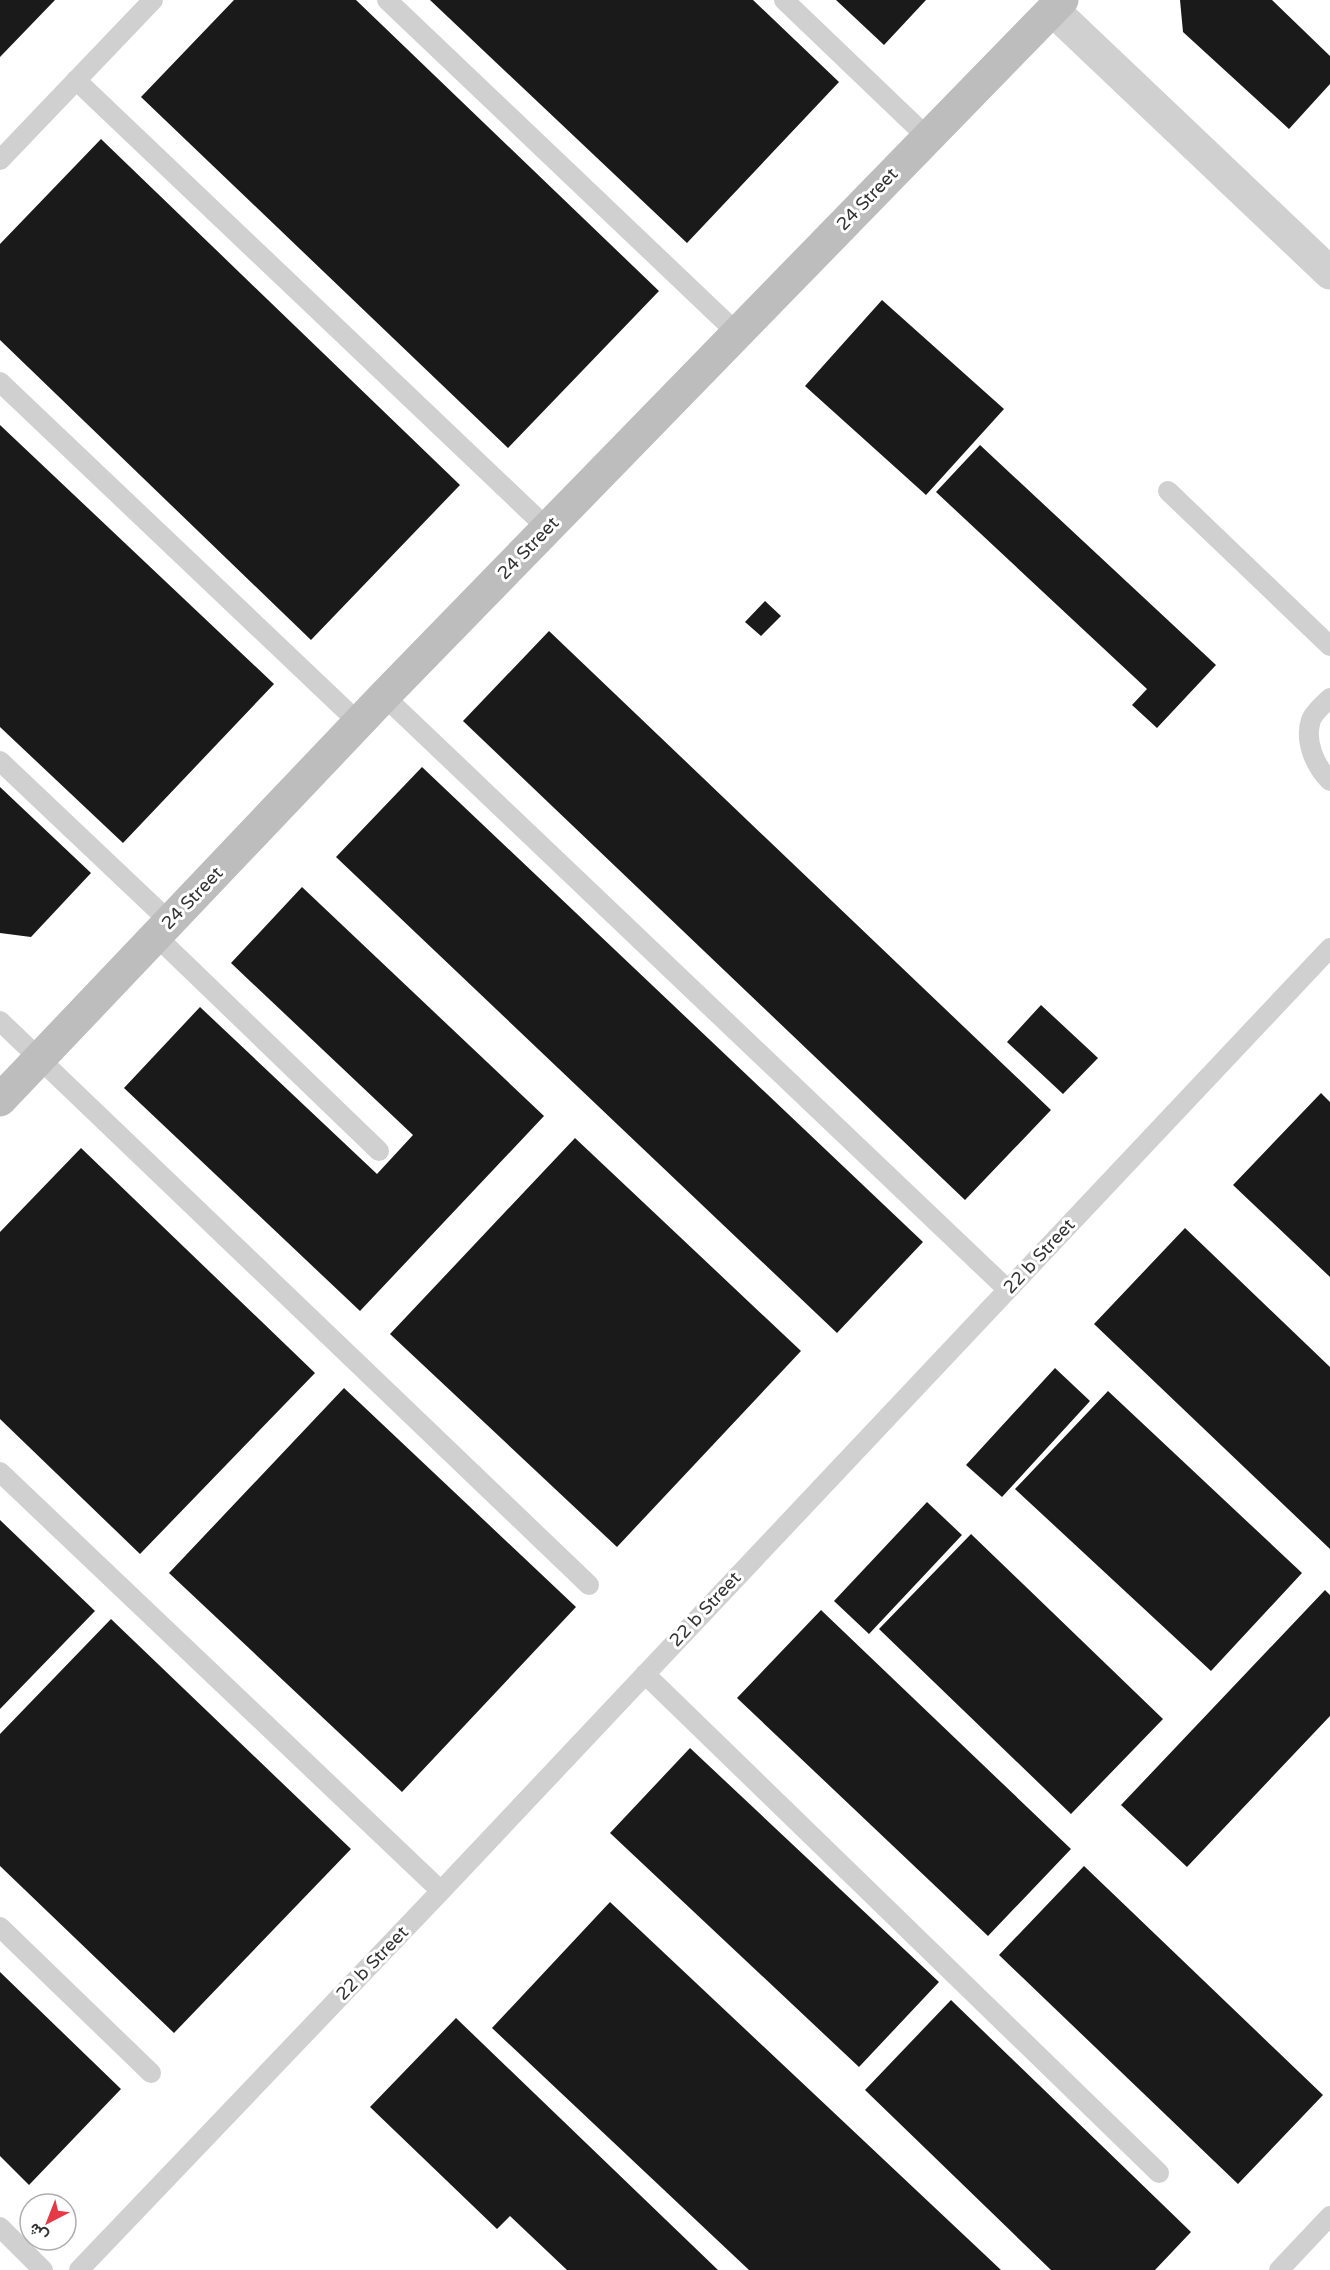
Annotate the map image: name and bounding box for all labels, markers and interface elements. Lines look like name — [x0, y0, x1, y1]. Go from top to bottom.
street label: 24 Street — [832, 163, 902, 235]
street label: 24 Street — [493, 512, 563, 584]
street label: 24 Street — [157, 862, 227, 934]
street label: 22 b Street — [999, 1214, 1079, 1298]
street label: 22 b Street — [665, 1567, 745, 1651]
street label: 22 b Street — [331, 1921, 413, 2005]
north arrow — [18, 2192, 78, 2252]
text: ش — [25, 2219, 52, 2246]

